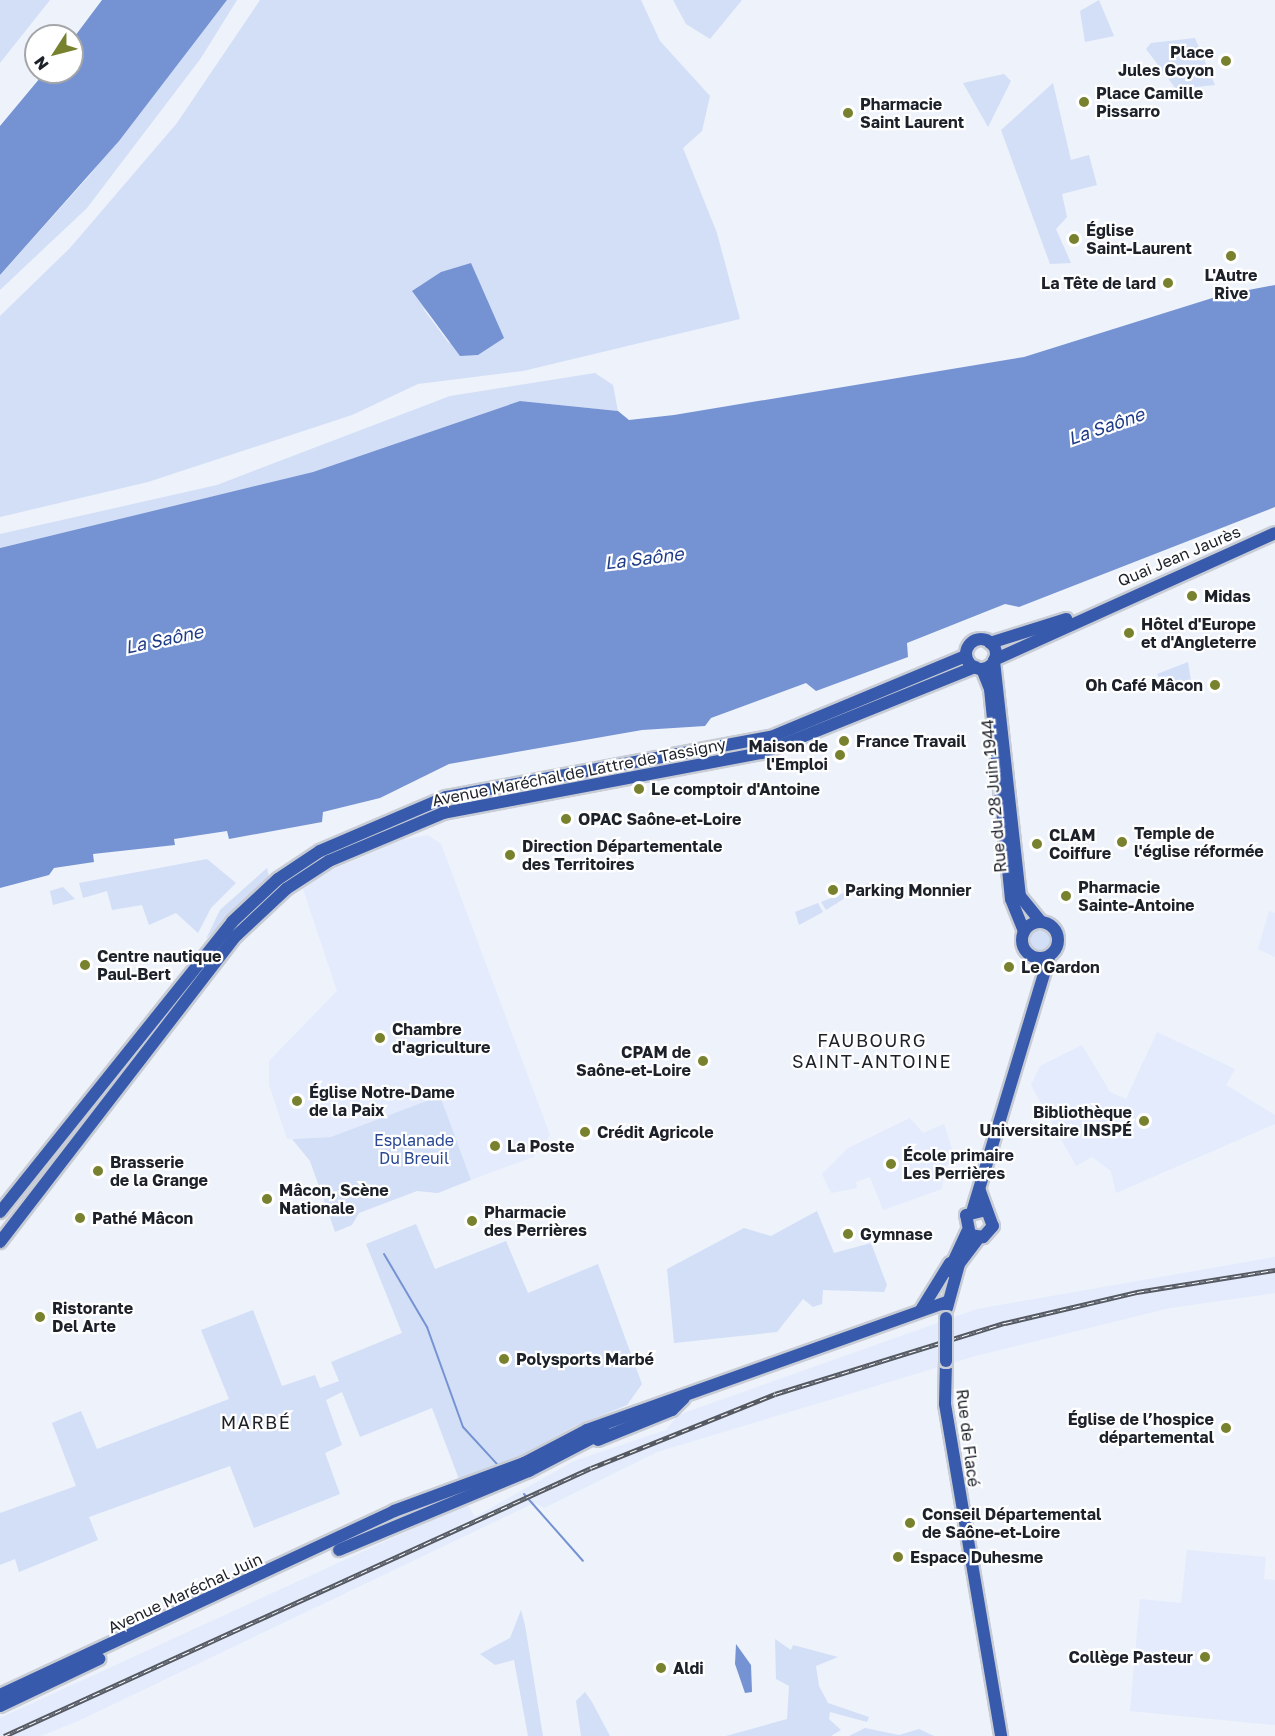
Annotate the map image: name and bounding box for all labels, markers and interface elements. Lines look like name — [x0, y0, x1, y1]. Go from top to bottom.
north arrow — [24, 24, 84, 84]
place label: Place Jules Goyon — [1118, 42, 1214, 80]
text: N — [29, 53, 53, 74]
marker: Place Jules Goyon — [1219, 54, 1233, 68]
place label: Place Camille Pissarro — [1096, 83, 1203, 121]
place label: Pharmacie Saint Laurent — [860, 94, 964, 132]
marker: Place Camille Pissarro — [1077, 95, 1091, 109]
marker: Pharmacie Saint Laurent — [841, 106, 855, 120]
place label: Église Saint-Laurent — [1086, 220, 1192, 258]
marker: Église Saint-Laurent — [1067, 232, 1081, 246]
marker: L'Autre Rive — [1224, 249, 1238, 263]
place label: L'Autre Rive — [1205, 265, 1257, 303]
place label: La Tête de lard — [1041, 273, 1156, 293]
marker: La Tête de lard — [1161, 276, 1175, 290]
water label: La Saône — [1065, 403, 1147, 449]
street label: Quai Jean Jaurès — [1115, 522, 1243, 590]
water label: La Saône — [603, 542, 685, 574]
place label: Midas — [1204, 586, 1251, 606]
marker: Midas — [1185, 589, 1199, 603]
place label: Hôtel d'Europe et d'Angleterre — [1141, 614, 1256, 652]
water label: La Saône — [123, 620, 205, 658]
marker: Hôtel d'Europe et d'Angleterre — [1122, 626, 1136, 640]
place label: Oh Café Mâcon — [1085, 675, 1203, 695]
marker: Oh Café Mâcon — [1208, 678, 1222, 692]
street label: Rue du 28 Juin 1944 — [978, 719, 1010, 873]
place label: France Travail — [856, 731, 966, 751]
street label: Avenue Maréchal de Lattre de Tassigny — [430, 734, 728, 810]
marker: France Travail — [837, 734, 851, 748]
place label: Maison de l'Emploi — [749, 736, 828, 774]
marker: Maison de l'Emploi — [833, 748, 847, 762]
place label: Le comptoir d'Antoine — [651, 779, 820, 799]
marker: Le comptoir d'Antoine — [632, 782, 646, 796]
place label: OPAC Saône-et-Loire — [578, 809, 741, 829]
marker: OPAC Saône-et-Loire — [559, 812, 573, 826]
place label: Temple de l'église réformée — [1134, 823, 1264, 861]
place label: CLAM Coiffure — [1049, 825, 1111, 863]
marker: Temple de l'église réformée — [1115, 835, 1129, 849]
place label: Direction Départementale des Territoires — [522, 836, 722, 874]
marker: CLAM Coiffure — [1030, 837, 1044, 851]
marker: Direction Départementale des Territoires — [503, 848, 517, 862]
place label: Pharmacie Sainte-Antoine — [1078, 877, 1195, 915]
place label: Parking Monnier — [845, 880, 971, 900]
marker: Parking Monnier — [826, 883, 840, 897]
marker: Pharmacie Sainte-Antoine — [1059, 889, 1073, 903]
place label: Centre nautique Paul-Bert — [97, 946, 221, 984]
place label: Le Gardon — [1021, 957, 1100, 977]
marker: Centre nautique Paul-Bert — [78, 958, 92, 972]
marker: Le Gardon — [1002, 960, 1016, 974]
place label: Chambre d'agriculture — [392, 1019, 491, 1057]
district label: FAUBOURG SAINT-ANTOINE — [792, 1030, 952, 1072]
marker: Chambre d'agriculture — [373, 1031, 387, 1045]
place label: CPAM de Saône-et-Loire — [576, 1042, 691, 1080]
marker: CPAM de Saône-et-Loire — [696, 1054, 710, 1068]
place label: Église Notre-Dame de la Paix — [309, 1082, 455, 1120]
marker: Église Notre-Dame de la Paix — [290, 1094, 304, 1108]
place label: Bibliothèque Universitaire INSPÉ — [979, 1102, 1132, 1140]
marker: Bibliothèque Universitaire INSPÉ — [1137, 1114, 1151, 1128]
place label: Crédit Agricole — [597, 1122, 714, 1142]
marker: Crédit Agricole — [578, 1125, 592, 1139]
park label: Esplanade Du Breuil — [374, 1130, 454, 1168]
place label: La Poste — [507, 1136, 574, 1156]
marker: La Poste — [488, 1139, 502, 1153]
place label: École primaire Les Perrières — [903, 1145, 1014, 1183]
place label: Brasserie de la Grange — [110, 1152, 208, 1190]
marker: École primaire Les Perrières — [884, 1157, 898, 1171]
marker: Brasserie de la Grange — [91, 1164, 105, 1178]
place label: Mâcon, Scène Nationale — [279, 1180, 389, 1218]
marker: Mâcon, Scène Nationale — [260, 1192, 274, 1206]
place label: Pharmacie des Perrières — [484, 1202, 587, 1240]
place label: Pathé Mâcon — [92, 1208, 193, 1228]
marker: Pathé Mâcon — [73, 1211, 87, 1225]
marker: Pharmacie des Perrières — [465, 1214, 479, 1228]
place label: Gymnase — [860, 1224, 933, 1244]
marker: Gymnase — [841, 1227, 855, 1241]
place label: Ristorante Del Arte — [52, 1298, 133, 1336]
marker: Ristorante Del Arte — [33, 1310, 47, 1324]
place label: Polysports Marbé — [516, 1349, 654, 1369]
marker: Polysports Marbé — [497, 1352, 511, 1366]
street label: Rue de Flacé — [952, 1388, 984, 1488]
place label: Église de l’hospice départemental — [1068, 1409, 1214, 1447]
district label: MARBÉ — [221, 1411, 291, 1433]
marker: Église de l’hospice départemental — [1219, 1421, 1233, 1435]
place label: Conseil Départemental de Saône-et-Loire — [922, 1504, 1101, 1542]
marker: Conseil Départemental de Saône-et-Loire — [903, 1516, 917, 1530]
place label: Espace Duhesme — [910, 1547, 1043, 1567]
street label: Avenue Maréchal Juin — [105, 1549, 265, 1637]
marker: Espace Duhesme — [891, 1550, 905, 1564]
place label: Collège Pasteur — [1068, 1647, 1193, 1667]
marker: Collège Pasteur — [1198, 1650, 1212, 1664]
place label: Aldi — [673, 1658, 704, 1678]
marker: Aldi — [654, 1661, 668, 1675]

